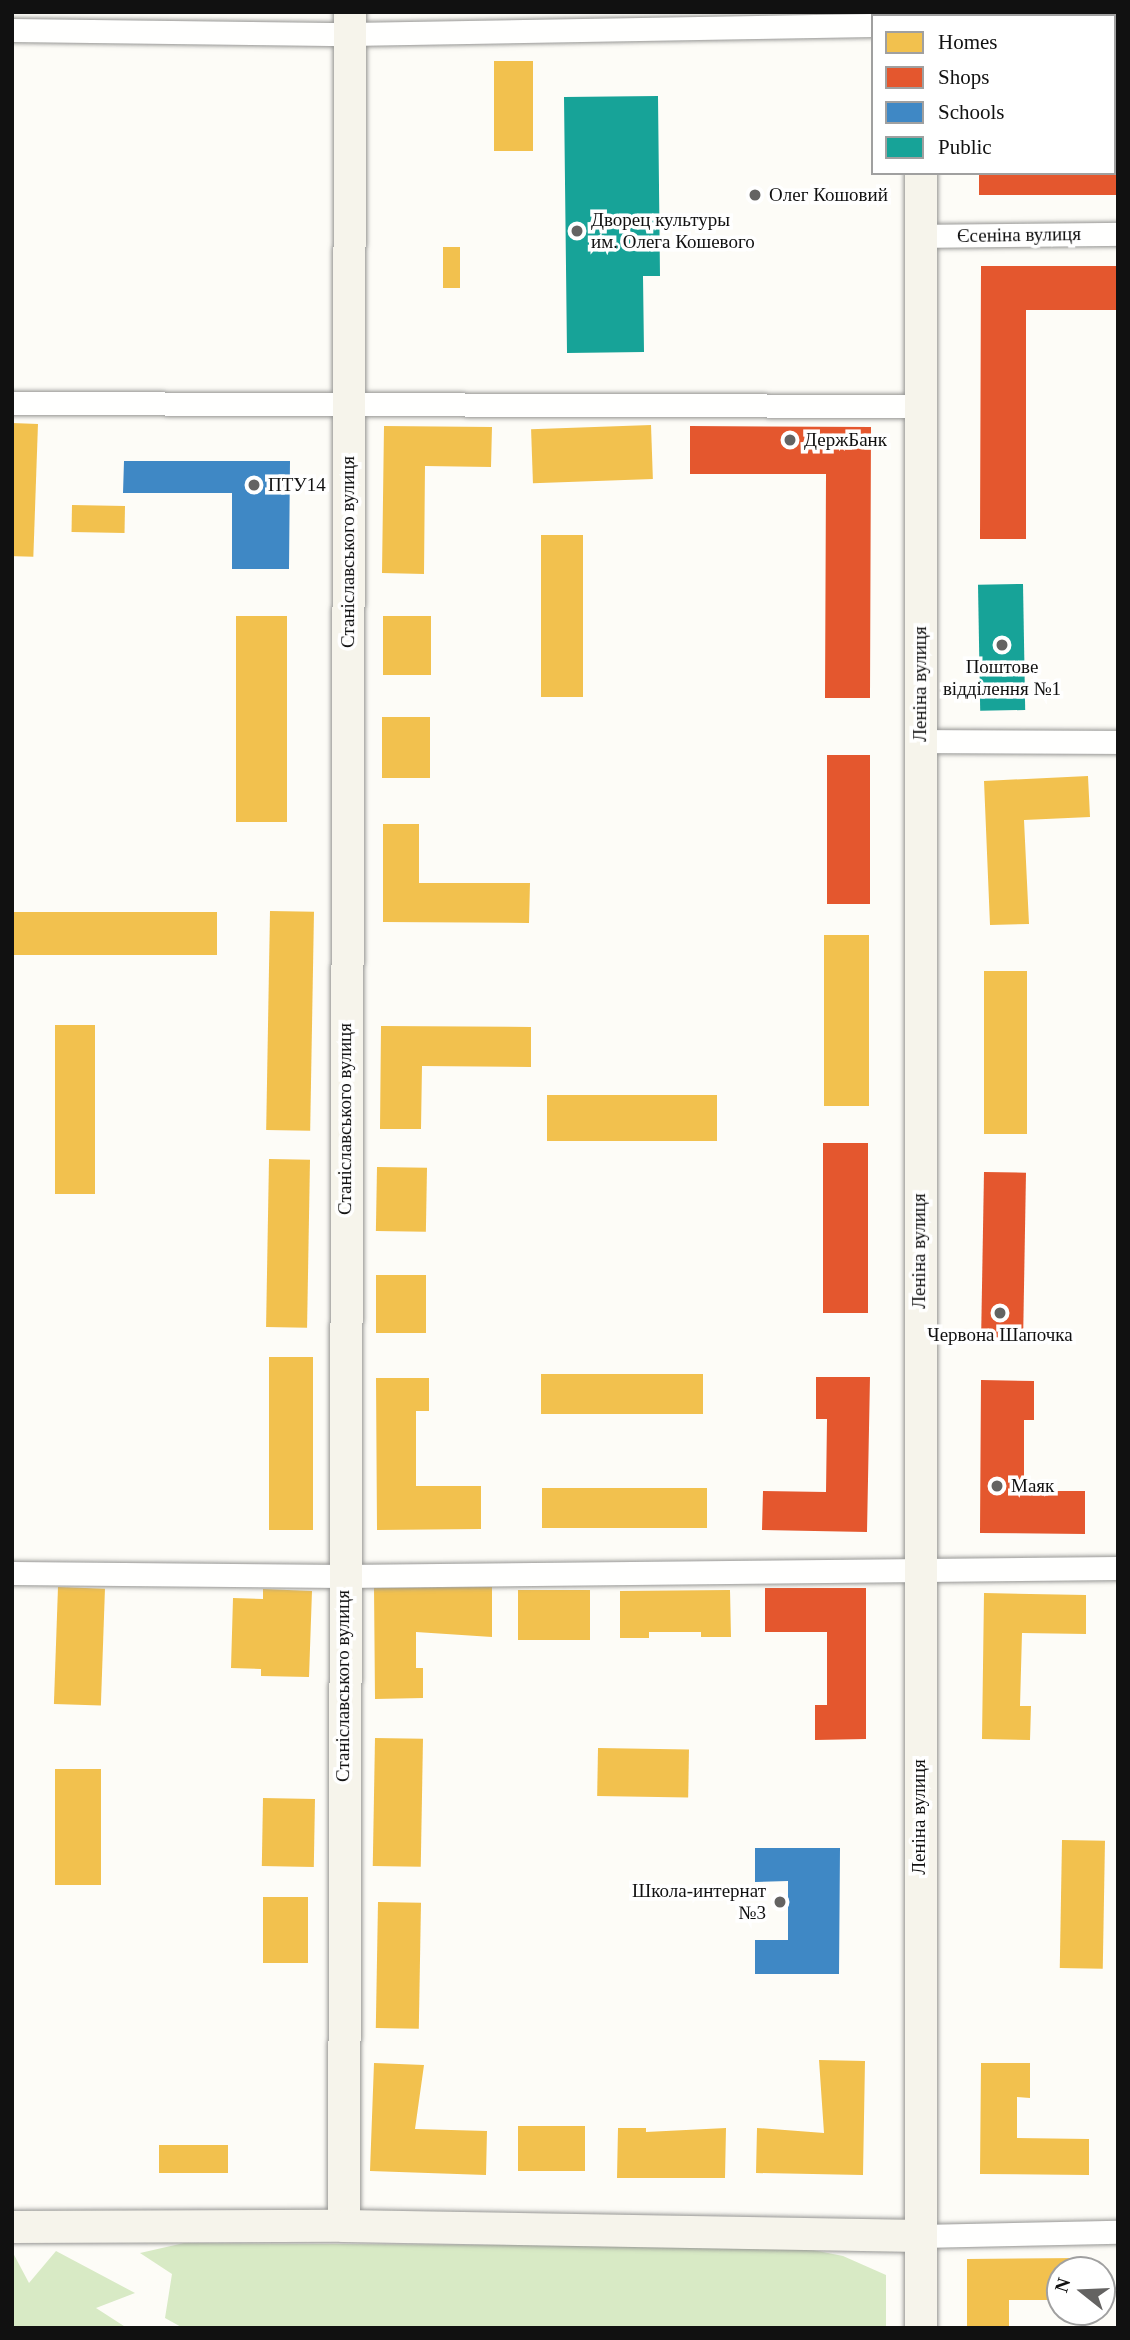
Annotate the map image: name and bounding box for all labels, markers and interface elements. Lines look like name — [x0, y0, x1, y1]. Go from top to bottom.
legend — [871, 14, 1116, 175]
text: Homes — [938, 30, 998, 54]
text: Shops — [938, 65, 989, 89]
text: Schools — [938, 100, 1005, 124]
text: Public — [938, 135, 992, 159]
place label: Олег Кошовий — [769, 184, 888, 206]
marker: Олег Кошовий — [747, 187, 763, 203]
place label: Дворец культуры им. Олега Кошевого — [591, 209, 755, 253]
marker: Дворец культуры им. Олега Кошевого — [569, 223, 585, 239]
street label: Єсеніна вулиця — [957, 223, 1081, 247]
place label: ДержБанк — [804, 429, 887, 451]
marker: ДержБанк — [782, 432, 798, 448]
street label: Станіславського вулиця — [337, 456, 359, 648]
place label: ПТУ14 — [268, 474, 326, 496]
marker: ПТУ14 — [246, 477, 262, 493]
street label: Леніна вулиця — [909, 626, 931, 742]
marker: Поштове відділення №1 — [994, 637, 1010, 653]
place label: Поштове відділення №1 — [943, 656, 1061, 700]
street label: Станіславського вулиця — [334, 1023, 356, 1215]
street label: Леніна вулиця — [908, 1193, 930, 1309]
marker: Червона Шапочка — [992, 1305, 1008, 1321]
place label: Червона Шапочка — [927, 1324, 1073, 1346]
place label: Маяк — [1011, 1475, 1054, 1497]
marker: Маяк — [989, 1478, 1005, 1494]
street label: Станіславського вулиця — [332, 1590, 354, 1782]
street label: Леніна вулиця — [908, 1759, 930, 1875]
place label: Школа-интернат №3 — [632, 1880, 766, 1924]
marker: Школа-интернат №3 — [772, 1894, 788, 1910]
north arrow — [1046, 2256, 1116, 2326]
text: N — [1050, 2275, 1075, 2295]

